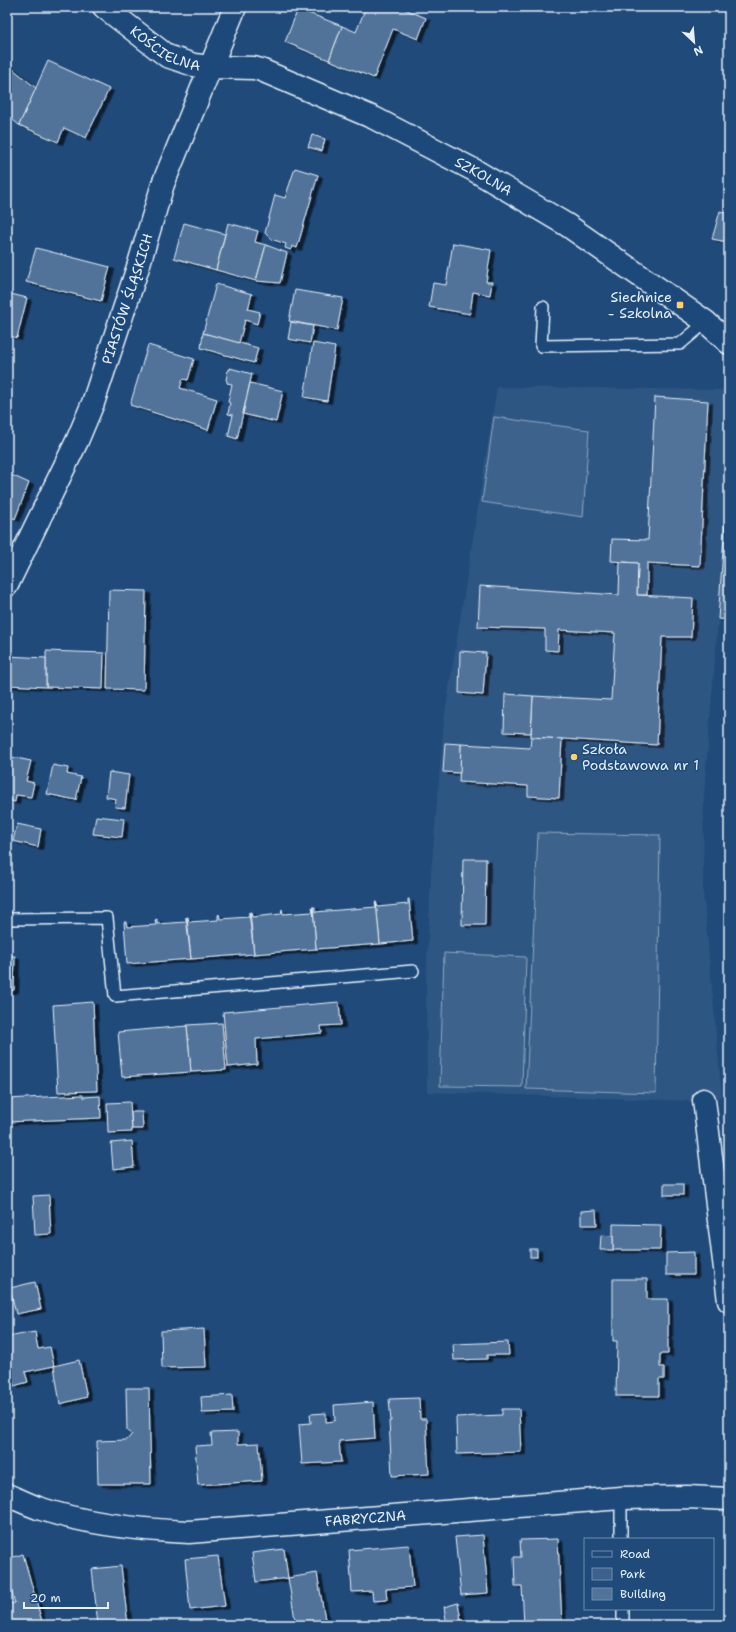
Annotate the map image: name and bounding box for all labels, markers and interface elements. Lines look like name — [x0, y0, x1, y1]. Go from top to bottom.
street label: KOŚCIELNA — [127, 22, 201, 75]
north arrow — [674, 22, 714, 62]
text: N — [691, 42, 705, 59]
street label: SZKOLNA — [452, 153, 515, 200]
street label: PIASTÓW ŚLĄSKICH — [97, 231, 157, 367]
place label: Siechnice - Szkolna — [608, 288, 672, 322]
marker: Siechnice - Szkolna — [675, 300, 685, 310]
place label: Szkoła Podstawowa nr 1 — [582, 740, 699, 774]
marker: Szkoła Podstawowa nr 1 — [569, 752, 579, 762]
street label: FABRYCZNA — [324, 1506, 407, 1530]
legend — [584, 1538, 714, 1610]
text: Road — [620, 1546, 651, 1562]
text: Park — [620, 1566, 646, 1582]
scale bar — [24, 1584, 108, 1610]
text: Building — [620, 1586, 666, 1602]
text: 20 m — [30, 1590, 61, 1606]

